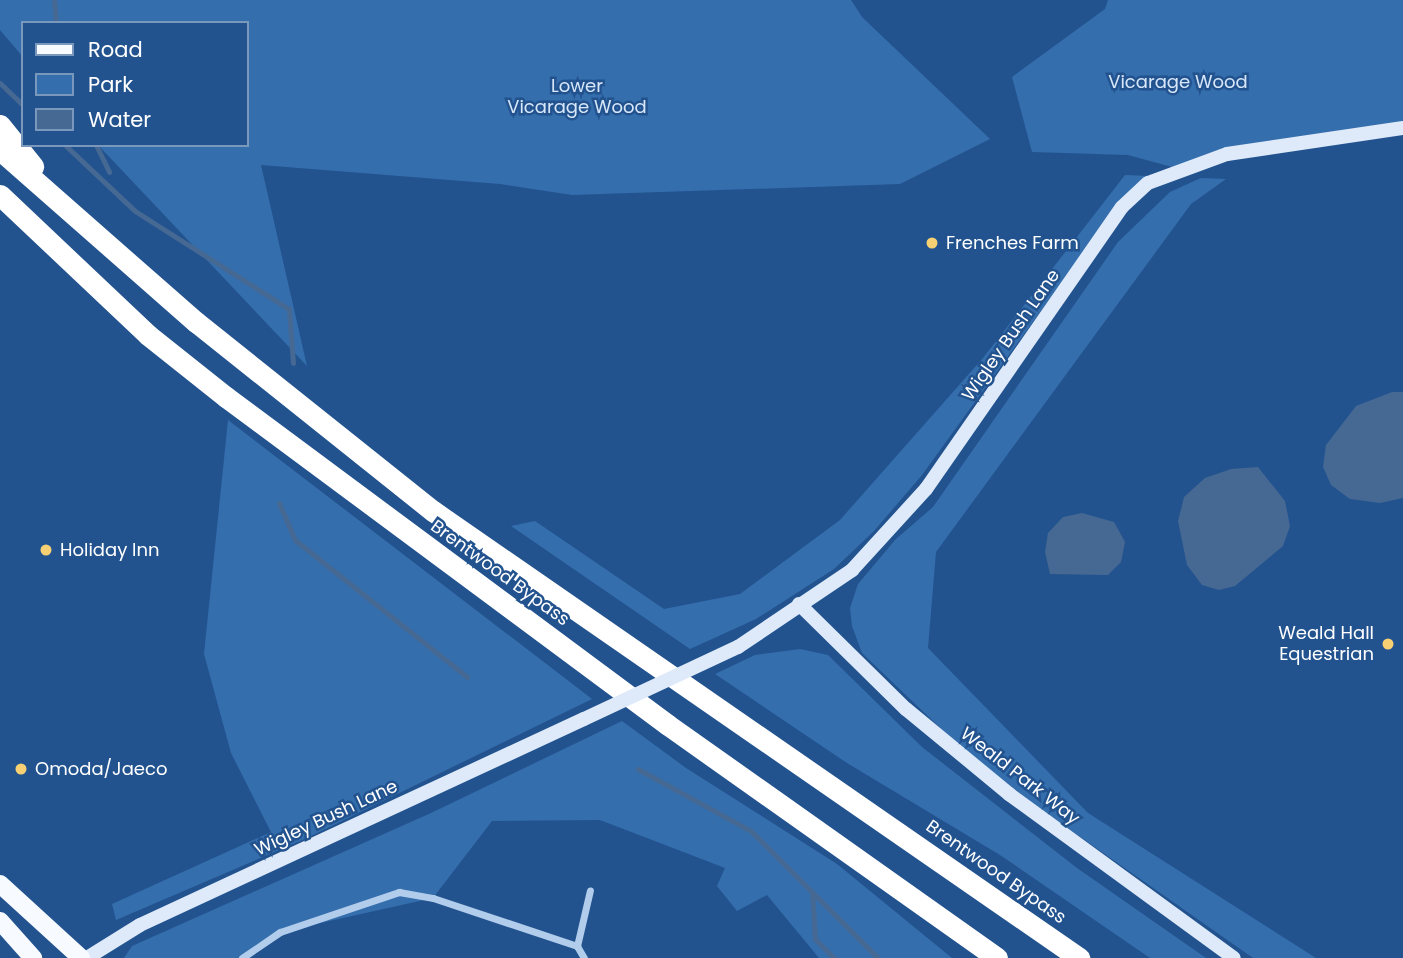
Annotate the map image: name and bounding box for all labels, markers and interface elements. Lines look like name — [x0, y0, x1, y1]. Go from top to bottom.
legend — [21, 21, 248, 147]
text: Road — [88, 35, 143, 64]
text: Park — [88, 70, 133, 99]
park label: Vicarage Wood — [1108, 71, 1248, 93]
park label: Lower Vicarage Wood — [507, 76, 647, 119]
text: Water — [88, 105, 151, 134]
place label: Frenches Farm — [946, 232, 1079, 254]
marker: Frenches Farm — [924, 235, 940, 251]
street label: Wigley Bush Lane — [958, 265, 1064, 405]
street label: Brentwood Bypass — [426, 515, 574, 631]
place label: Holiday Inn — [60, 539, 160, 561]
marker: Holiday Inn — [38, 542, 54, 558]
place label: Weald Hall Equestrian — [1278, 623, 1374, 666]
marker: Weald Hall Equestrian — [1380, 636, 1396, 652]
street label: Weald Park Way — [956, 723, 1084, 829]
place label: Omoda/Jaeco — [35, 758, 167, 780]
marker: Omoda/Jaeco — [13, 761, 29, 777]
street label: Wigley Bush Lane — [251, 775, 401, 861]
street label: Brentwood Bypass — [922, 816, 1070, 928]

